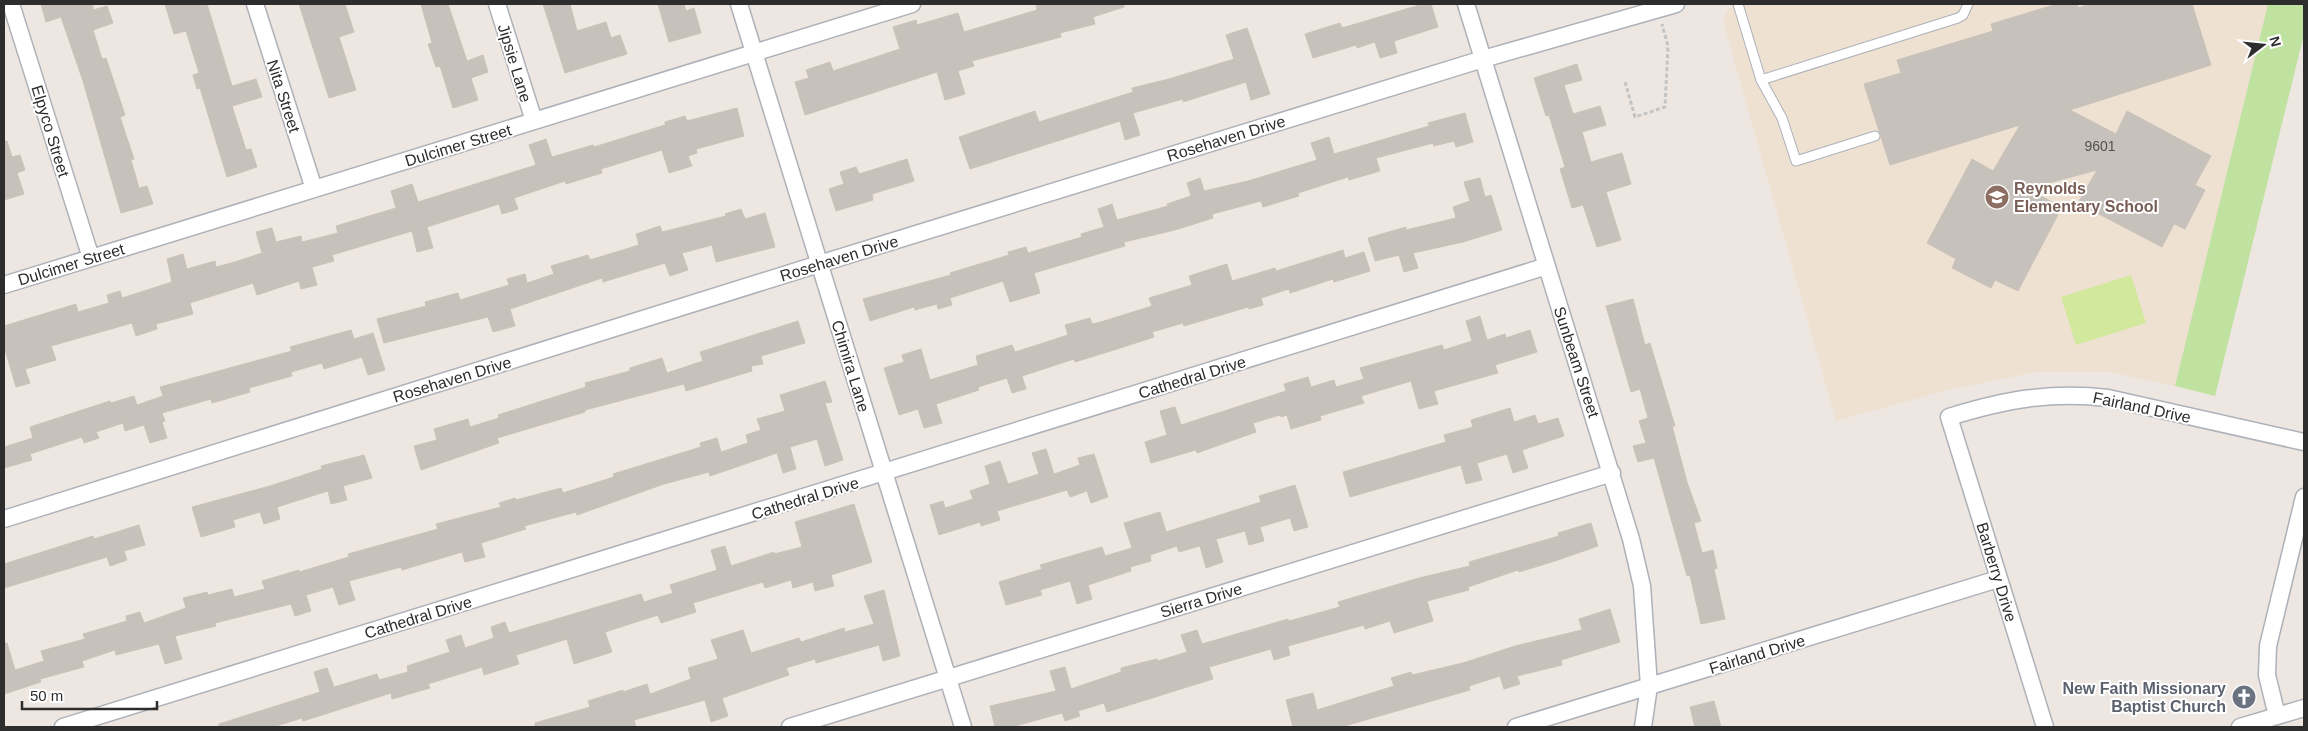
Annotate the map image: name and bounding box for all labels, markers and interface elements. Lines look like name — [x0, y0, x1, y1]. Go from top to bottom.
north arrow — [2238, 20, 2288, 70]
street label: Jipsie Lane — [495, 22, 535, 104]
text: N — [2266, 34, 2285, 48]
street label: Nita Street — [264, 58, 303, 135]
street label: Elpyco Street — [28, 83, 73, 180]
street label: Rosehaven Drive — [1165, 112, 1287, 165]
street label: Dulcimer Street — [403, 121, 514, 170]
house number: 9601 — [2084, 138, 2116, 154]
place label: Reynolds Elementary School — [2014, 180, 2158, 215]
school or university icon: Reynolds Elementary School — [1984, 184, 2010, 210]
street label: Rosehaven Drive — [778, 232, 900, 285]
street label: Dulcimer Street — [16, 240, 127, 289]
street label: Sunbeam Street — [1551, 305, 1603, 420]
street label: Chimira Lane — [828, 318, 873, 414]
street label: Rosehaven Drive — [391, 353, 513, 406]
street label: Cathedral Drive — [1137, 353, 1248, 402]
street label: Fairland Drive — [2091, 389, 2192, 426]
street label: Cathedral Drive — [750, 474, 861, 523]
street label: Barberry Drive — [1973, 520, 2020, 624]
street label: Sierra Drive — [1158, 580, 1244, 621]
street label: Cathedral Drive — [363, 593, 474, 642]
street label: Fairland Drive — [1707, 632, 1807, 677]
scale bar — [22, 678, 158, 710]
place label: New Faith Missionary Baptist Church — [2062, 680, 2226, 715]
church icon: New Faith Missionary Baptist Church — [2231, 684, 2257, 710]
text: 50 m — [30, 687, 63, 704]

